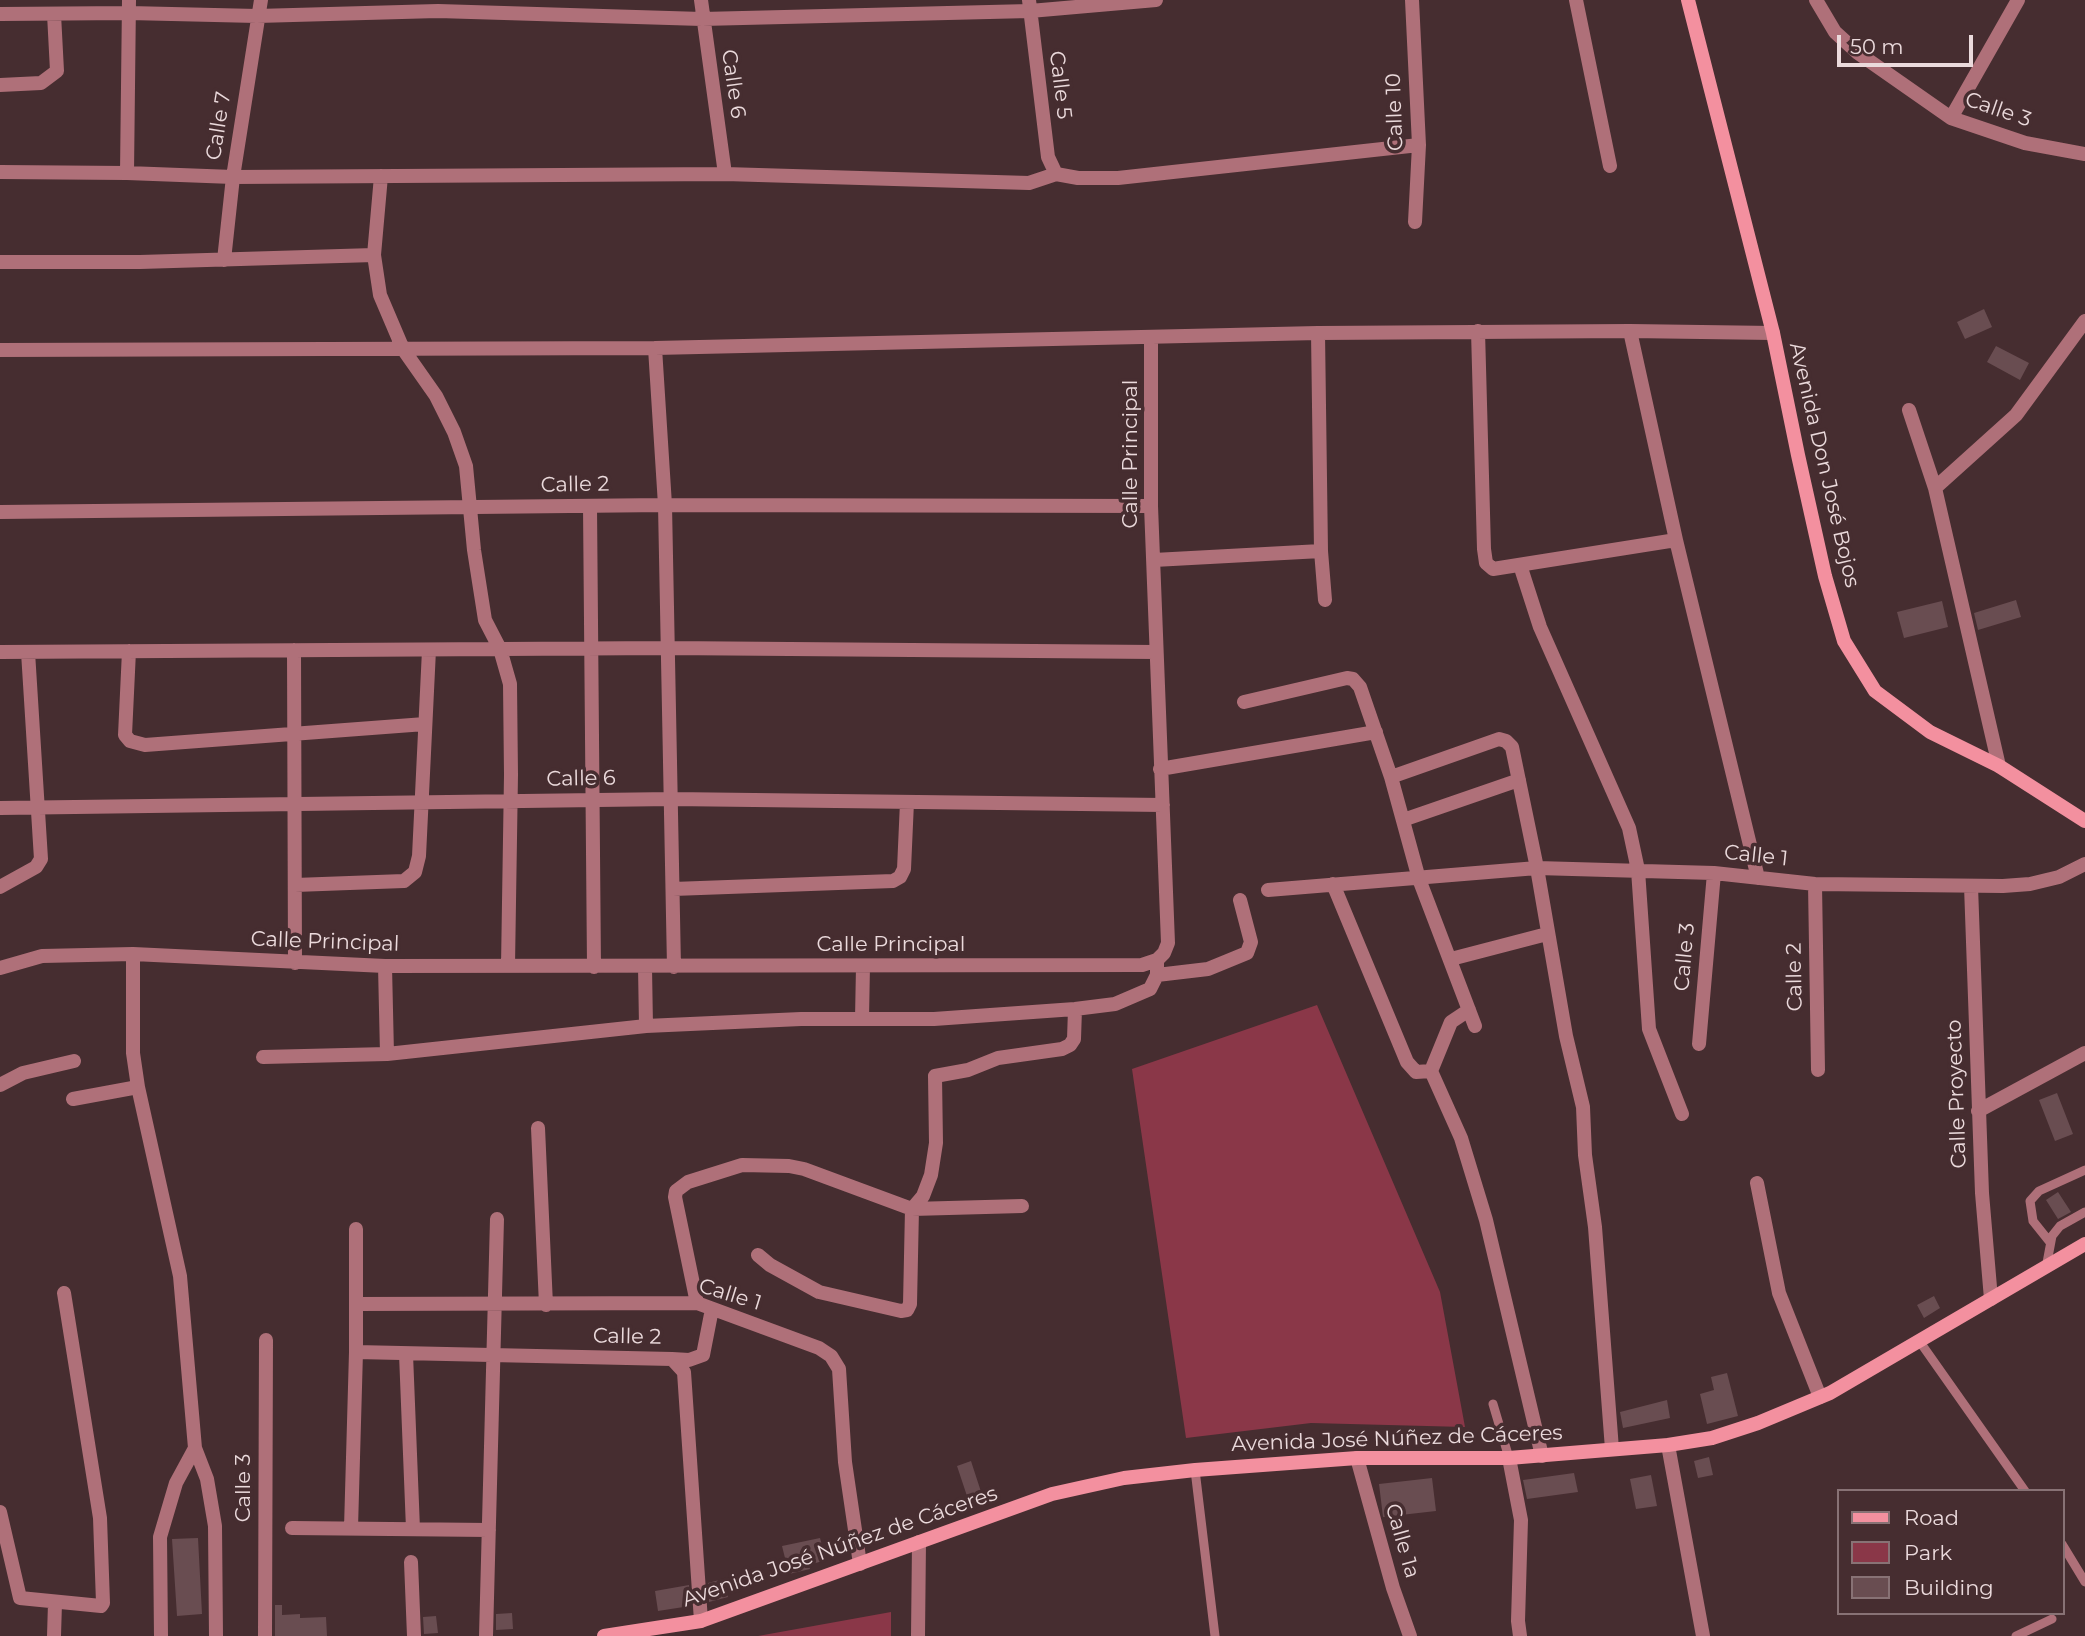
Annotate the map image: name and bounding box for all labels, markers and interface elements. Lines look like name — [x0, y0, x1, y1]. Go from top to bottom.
scale bar — [1840, 21, 1976, 65]
text: 50 m — [1850, 34, 1904, 59]
street label: Calle 6 — [716, 48, 750, 120]
street label: Calle 5 — [1043, 49, 1077, 121]
street label: Calle 10 — [1381, 73, 1409, 151]
street label: Calle 3 — [1962, 87, 2034, 133]
street label: Calle 7 — [201, 90, 237, 162]
street label: Avenida Don José Bojos — [1784, 340, 1864, 590]
street label: Calle Principal — [1118, 380, 1144, 528]
street label: Calle 2 — [541, 472, 609, 498]
street label: Calle 6 — [546, 766, 616, 792]
street label: Calle 1 — [1723, 840, 1789, 872]
street label: Calle 3 — [1669, 922, 1701, 992]
street label: Calle Principal — [250, 927, 400, 957]
street label: Calle Principal — [817, 932, 965, 958]
street label: Calle 2 — [1782, 943, 1808, 1011]
street label: Calle Proyecto — [1942, 1019, 1972, 1169]
street label: Calle 1 — [696, 1274, 764, 1316]
street label: Calle 2 — [593, 1324, 661, 1350]
street label: Avenida José Núñez de Cáceres — [1231, 1421, 1563, 1457]
street label: Calle 3 — [231, 1454, 257, 1522]
street label: Avenida José Núñez de Cáceres — [679, 1481, 1001, 1613]
legend — [1836, 1489, 2064, 1615]
street label: Calle 1a — [1379, 1501, 1425, 1581]
text: Road — [1904, 1505, 1959, 1530]
text: Park — [1904, 1540, 1952, 1565]
text: Building — [1904, 1575, 1994, 1600]

